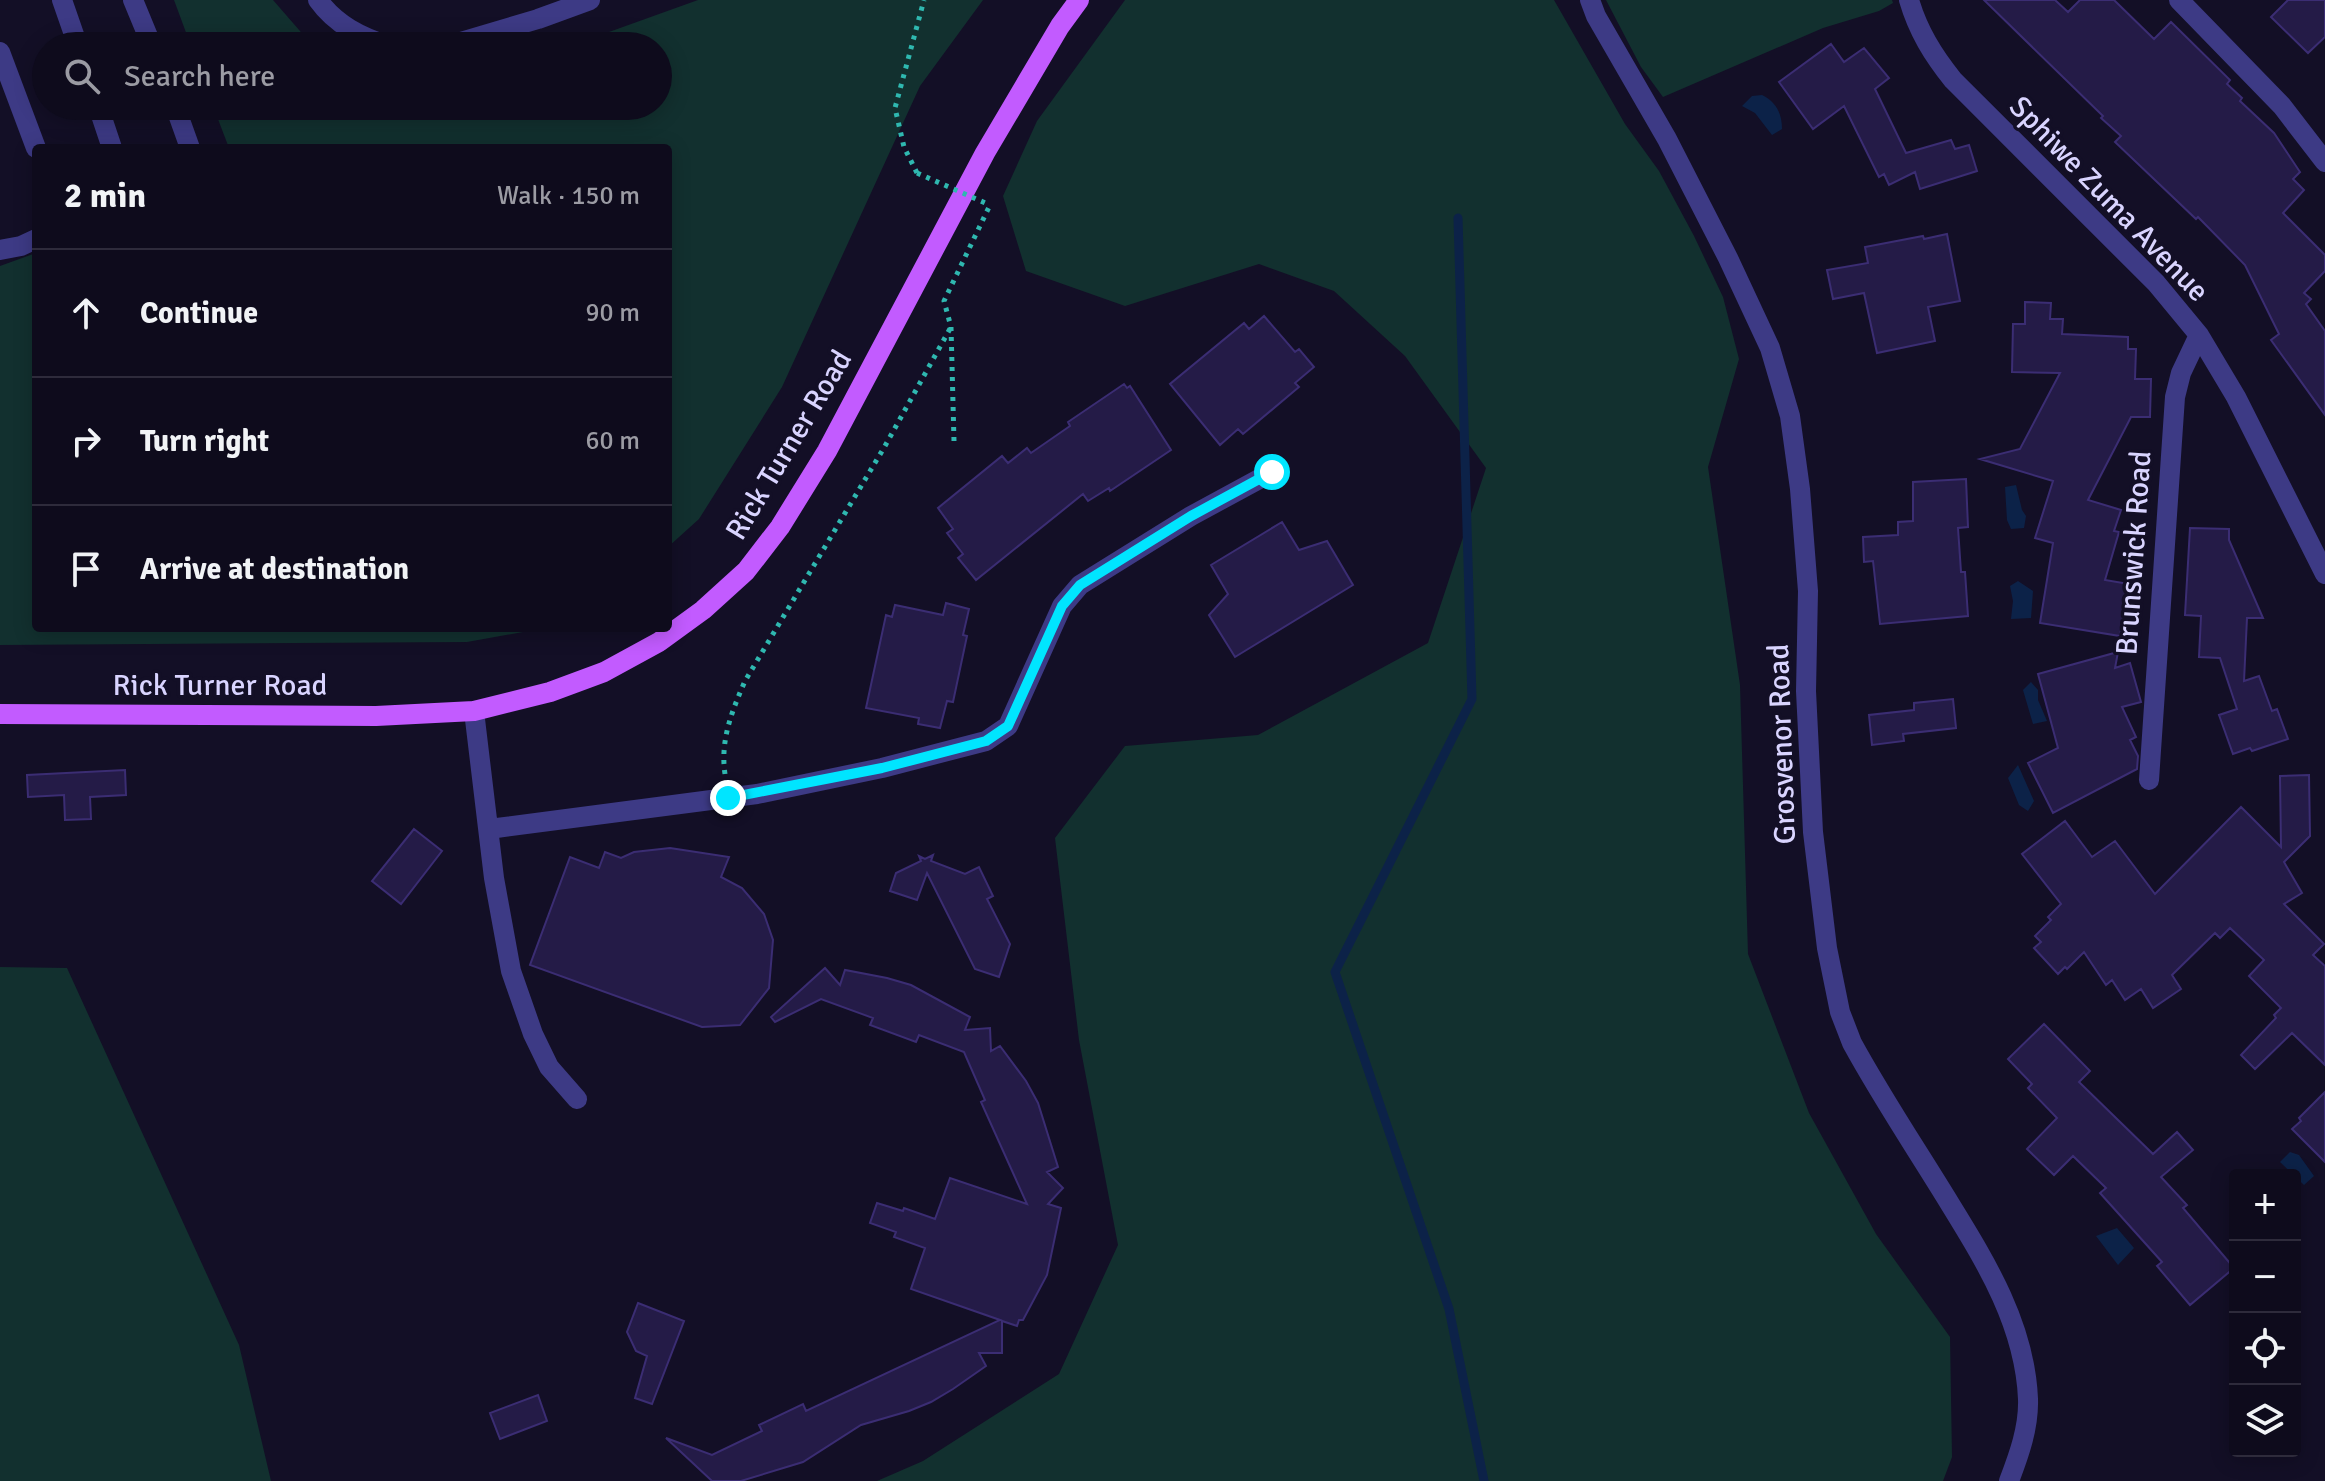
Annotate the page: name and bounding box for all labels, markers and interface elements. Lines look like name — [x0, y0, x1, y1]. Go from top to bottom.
search box — [32, 32, 672, 120]
icon: search — [60, 54, 104, 98]
text: Search here — [124, 58, 275, 95]
street label: Sphiwe Zuma Avenue — [2001, 88, 2217, 310]
text: 2 min — [64, 175, 146, 217]
text: Walk · 150 m — [497, 180, 640, 212]
icon: ahead — [64, 291, 108, 335]
text: Continue — [140, 295, 258, 332]
text: 90 m — [585, 297, 640, 329]
street label: Rick Turner Road — [718, 343, 860, 547]
icon: right — [64, 419, 108, 463]
text: Turn right — [140, 423, 269, 460]
text: 60 m — [585, 425, 640, 457]
street label: Brunswick Road — [2108, 450, 2160, 656]
route start — [1254, 454, 1290, 490]
icon: arrive — [64, 547, 108, 591]
text: Arrive at destination — [140, 551, 409, 588]
street label: Grosvenor Road — [1760, 643, 1804, 845]
street label: Rick Turner Road — [113, 667, 327, 704]
route end — [710, 780, 746, 816]
map controls — [2229, 1169, 2301, 1457]
button: + — [2229, 1169, 2301, 1241]
button: − — [2229, 1241, 2301, 1313]
button: locate — [2229, 1313, 2301, 1385]
button: layers — [2229, 1385, 2301, 1457]

